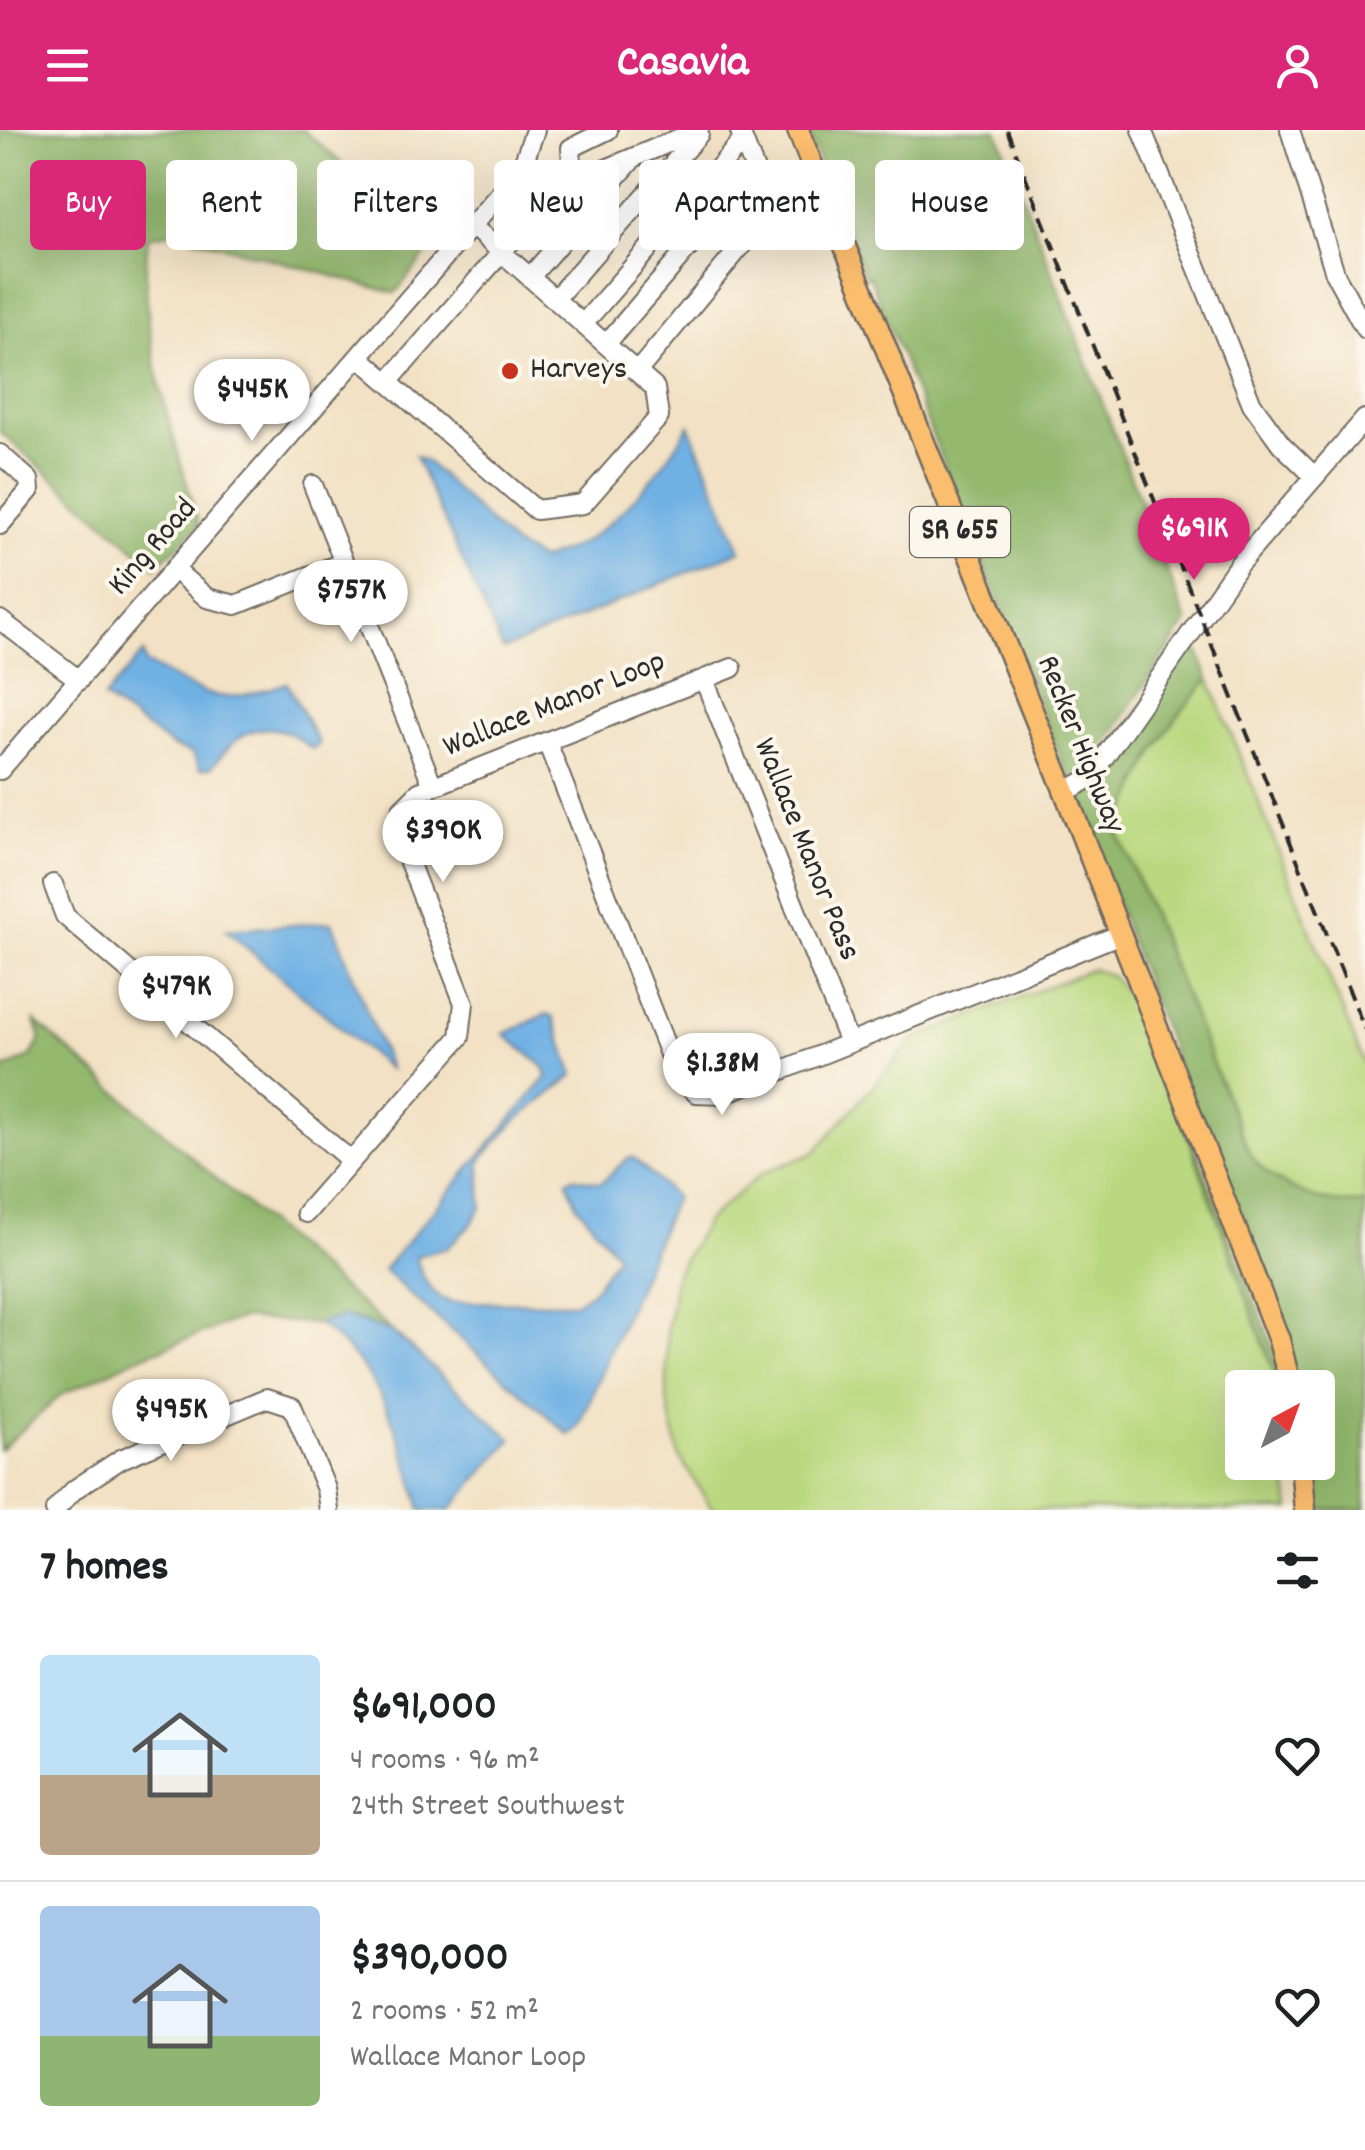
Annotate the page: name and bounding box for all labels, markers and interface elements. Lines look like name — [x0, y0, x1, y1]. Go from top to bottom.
text: Casavia — [617, 33, 748, 97]
icon: menu — [40, 38, 95, 93]
icon: person — [1270, 38, 1325, 93]
chip: Buy — [30, 160, 146, 250]
chip: Rent — [166, 160, 297, 250]
chip: Filters — [317, 160, 474, 250]
chip: New — [494, 160, 619, 250]
chip: Apartment — [639, 160, 855, 250]
chip: House — [875, 160, 1024, 250]
place label: Harveys — [530, 348, 627, 394]
pin: $445K — [182, 359, 322, 444]
marker: Harveys — [499, 360, 521, 382]
text: $445K — [216, 368, 288, 414]
street label: King Road — [98, 489, 210, 607]
pin: $691K — [1124, 498, 1264, 583]
road number: SR 655 — [910, 507, 1010, 557]
text: $691K — [1160, 507, 1228, 553]
pin: $757K — [281, 560, 421, 645]
text: $757K — [316, 569, 386, 615]
street label: Wallace Manor Loop — [437, 640, 673, 772]
street label: Recker Highway — [1022, 649, 1136, 842]
street label: Wallace Manor Pass — [739, 732, 871, 968]
pin: $390K — [373, 800, 513, 885]
text: $390K — [404, 809, 482, 855]
pin: $479K — [106, 956, 246, 1041]
text: $479K — [140, 965, 212, 1011]
pin: $1.38M — [641, 1033, 803, 1118]
text: $1.38M — [685, 1042, 759, 1088]
north arrow — [1225, 1370, 1335, 1480]
map controls — [1225, 1370, 1335, 1480]
pin: $495K — [101, 1379, 241, 1464]
text: $495K — [134, 1388, 208, 1434]
text: 7 homes — [40, 1540, 169, 1600]
icon: filters — [1270, 1543, 1325, 1598]
text: $691,000 — [350, 1679, 497, 1739]
icon: home — [120, 1695, 240, 1815]
icon: heart — [1270, 1728, 1325, 1783]
text: 4 rooms · 96 m² — [350, 1739, 540, 1785]
text: 24th Street Southwest — [350, 1785, 625, 1831]
text: $390,000 — [350, 1930, 509, 1990]
icon: home — [120, 1946, 240, 2066]
icon: heart — [1270, 1979, 1325, 2034]
text: 2 rooms · 52 m² — [350, 1990, 539, 2036]
text: Wallace Manor Loop — [350, 2036, 586, 2082]

